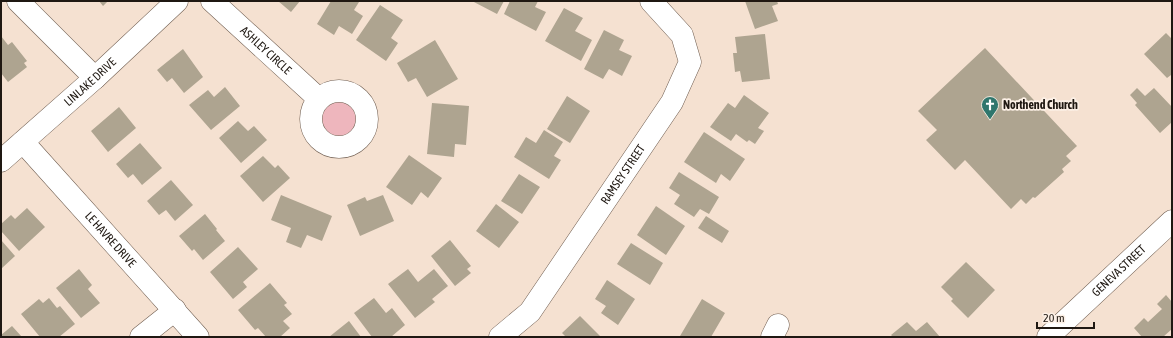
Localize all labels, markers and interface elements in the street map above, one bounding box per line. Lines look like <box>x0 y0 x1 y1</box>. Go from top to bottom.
street label: ASHLEY CIRCLE <box>237 23 294 77</box>
street label: LINLAKE DRIVE <box>61 55 119 109</box>
church icon: Northend Church <box>980 95 1000 120</box>
place label: Northend Church <box>1003 98 1078 112</box>
street label: RAMSEY STREET <box>598 141 648 207</box>
street label: LE HAVRE DRIVE <box>82 209 139 270</box>
street label: GENEVA STREET <box>1089 242 1149 299</box>
scale bar <box>1037 304 1094 330</box>
text: 20 m <box>1043 311 1065 325</box>

